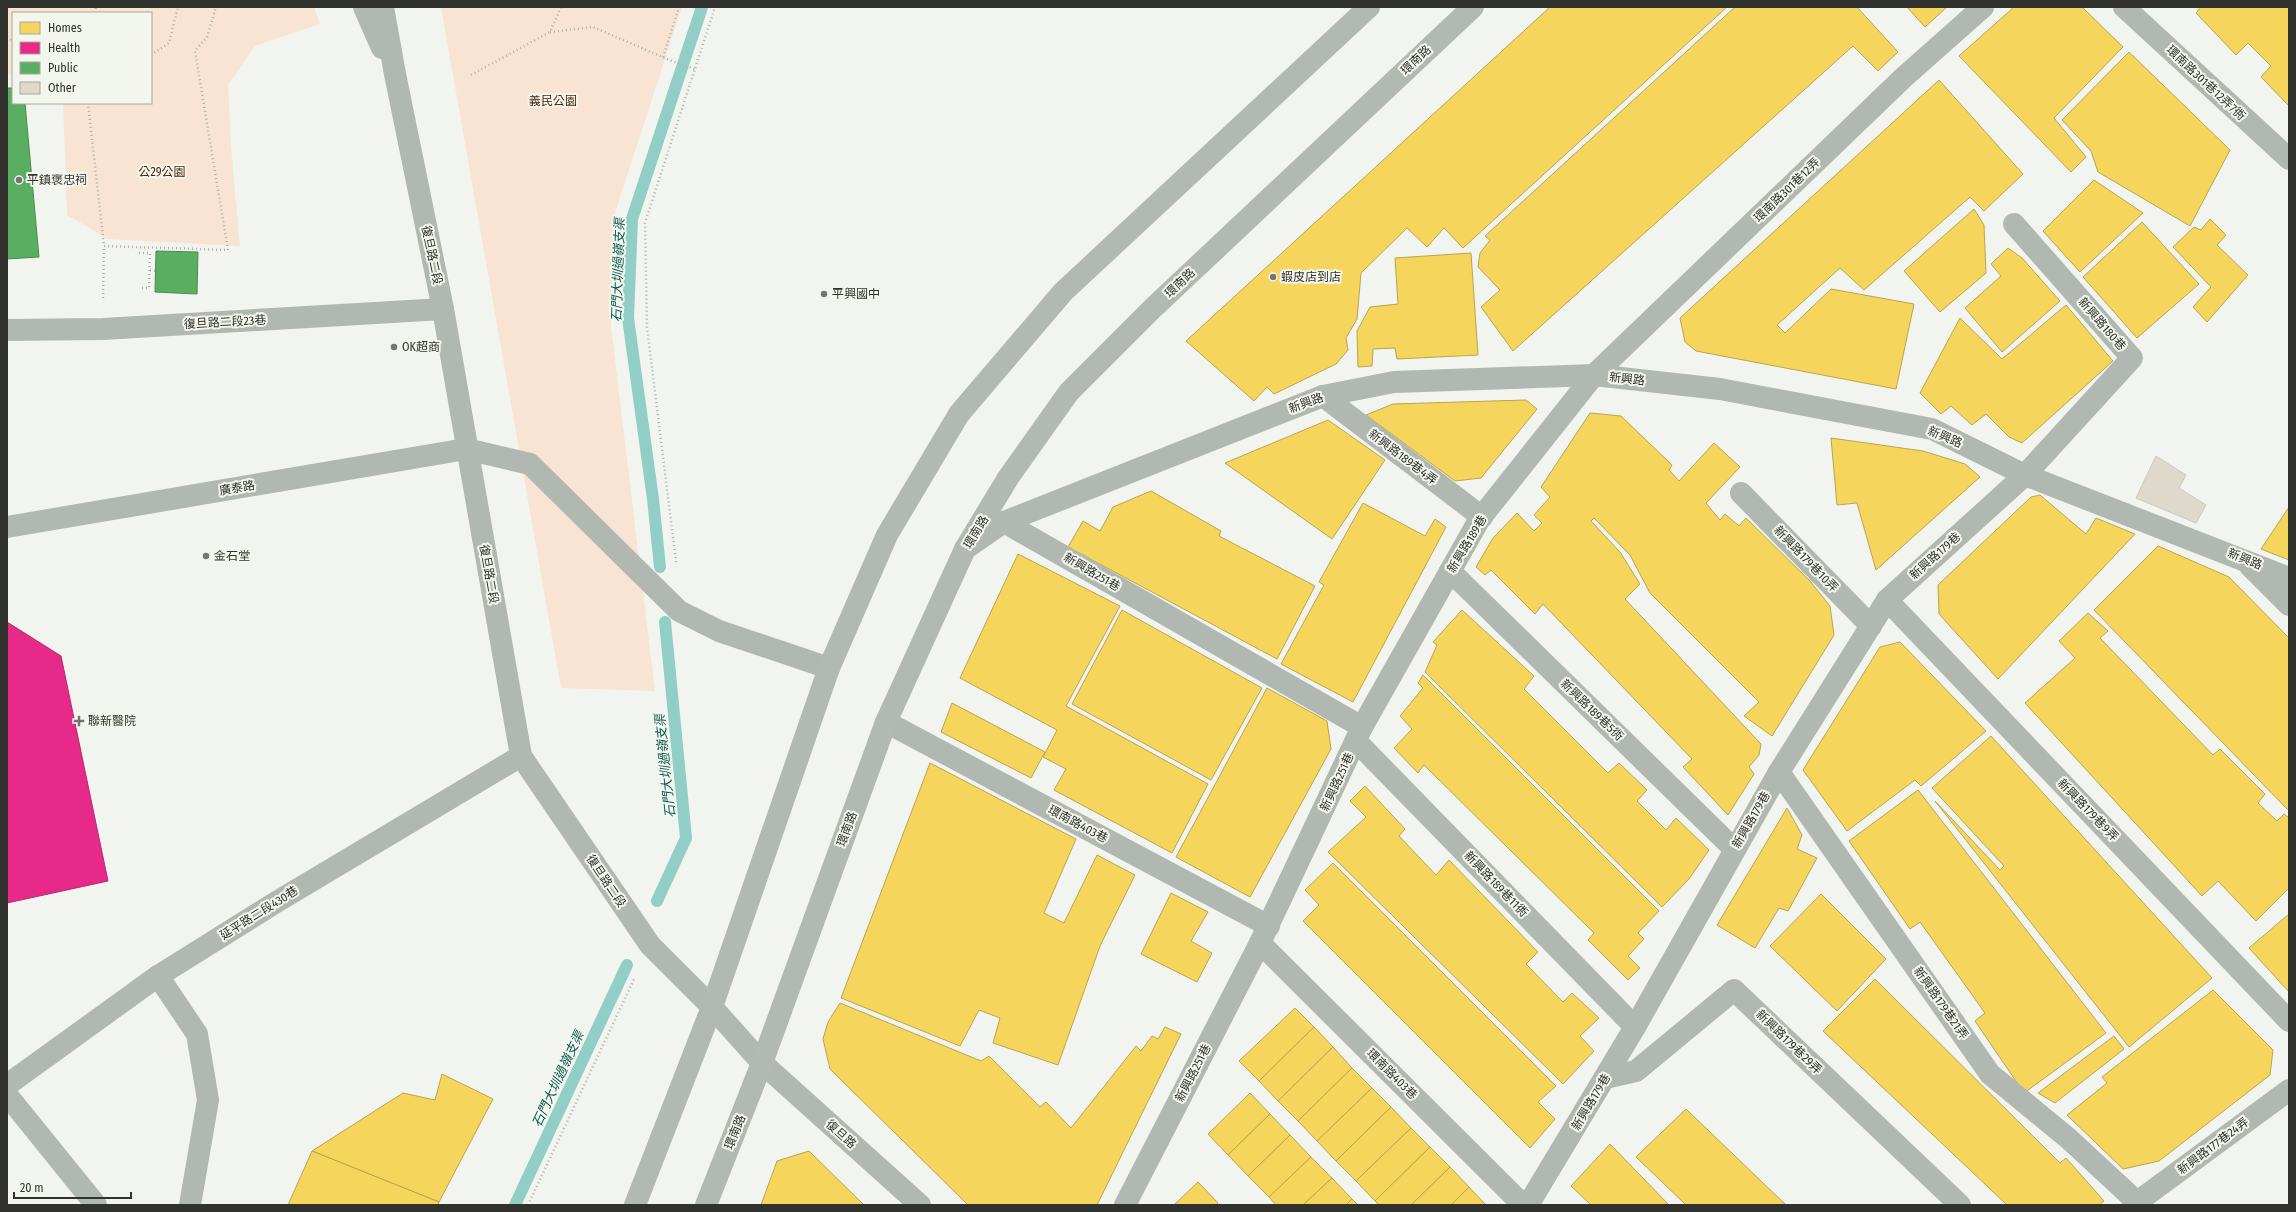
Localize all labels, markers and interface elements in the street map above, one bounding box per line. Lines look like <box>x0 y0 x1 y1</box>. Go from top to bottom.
legend <box>12 12 152 104</box>
text: Homes <box>48 21 82 35</box>
text: Health <box>48 41 80 55</box>
street label: 環南路 <box>1398 43 1434 77</box>
street label: 環南路301巷12弄7衖 <box>2164 43 2248 123</box>
text: Public <box>48 61 78 75</box>
text: Other <box>48 81 77 95</box>
park label: 義民公園 <box>529 94 577 108</box>
street label: 環南路301巷12弄 <box>1751 155 1823 225</box>
park label: 公29公園 <box>138 165 186 179</box>
place label: 平鎮褒忠祠 <box>27 173 87 187</box>
marker: 平鎮褒忠祠 <box>14 175 24 185</box>
water label: 石門大圳過嶺支渠 <box>609 216 627 322</box>
street label: 復旦路二段 <box>419 224 445 286</box>
street label: 環南路 <box>1162 266 1198 300</box>
place label: 蝦皮店到店 <box>1281 270 1341 284</box>
marker: 蝦皮店到店 <box>1268 272 1278 282</box>
place label: 平興國中 <box>832 287 880 301</box>
marker: 平興國中 <box>819 289 829 299</box>
street label: 新興路180巷 <box>2075 295 2129 353</box>
street label: 復旦路二段23巷 <box>183 313 267 331</box>
place label: OK超商 <box>402 340 440 354</box>
marker: OK超商 <box>389 342 399 352</box>
street label: 新興路 <box>1608 370 1646 388</box>
street label: 新興路 <box>1287 390 1325 416</box>
street label: 新興路 <box>1926 424 1964 450</box>
street label: 新興路189巷4弄 <box>1366 427 1440 487</box>
street label: 廣泰路 <box>218 478 256 498</box>
street label: 環南路 <box>961 513 991 551</box>
street label: 新興路189巷 <box>1444 513 1490 575</box>
street label: 新興路179巷10弄 <box>1771 523 1841 595</box>
street label: 新興路179巷 <box>1907 530 1963 582</box>
street label: 復旦路二段 <box>477 543 501 605</box>
street label: 新興路 <box>2226 546 2264 572</box>
place label: 金石堂 <box>214 549 250 563</box>
street label: 新興路251巷 <box>1061 550 1123 594</box>
marker: 金石堂 <box>201 551 211 561</box>
street label: 新興路189巷5衖 <box>1558 677 1626 743</box>
water label: 石門大圳過嶺支渠 <box>652 712 678 819</box>
place label: 聯新醫院 <box>88 714 136 728</box>
marker: 聯新醫院 <box>73 715 85 727</box>
street label: 新興路251巷 <box>1317 751 1357 813</box>
street label: 新興路179巷9弄 <box>2055 776 2121 844</box>
street label: 新興路179巷 <box>1729 789 1773 851</box>
street label: 環南路403巷 <box>1046 802 1110 846</box>
street label: 環南路 <box>834 810 860 848</box>
street label: 新興路189巷11衖 <box>1461 848 1531 920</box>
street label: 復旦路二段 <box>583 852 629 910</box>
street label: 延平路二段430巷 <box>217 883 301 943</box>
street label: 新興路179巷21弄 <box>1911 964 1971 1042</box>
street label: 新興路179巷29弄 <box>1753 1007 1825 1077</box>
water label: 石門大圳過嶺支渠 <box>529 1027 588 1129</box>
street label: 新興路251巷 <box>1172 1042 1214 1104</box>
street label: 環南路403巷 <box>1364 1046 1420 1102</box>
street label: 新興路179巷 <box>1569 1071 1613 1133</box>
street label: 環南路 <box>722 1113 748 1151</box>
street label: 新興路177巷24弄 <box>2175 1115 2251 1177</box>
street label: 復旦路 <box>823 1117 859 1151</box>
scale bar <box>14 1174 131 1200</box>
text: 20 m <box>20 1181 44 1195</box>

